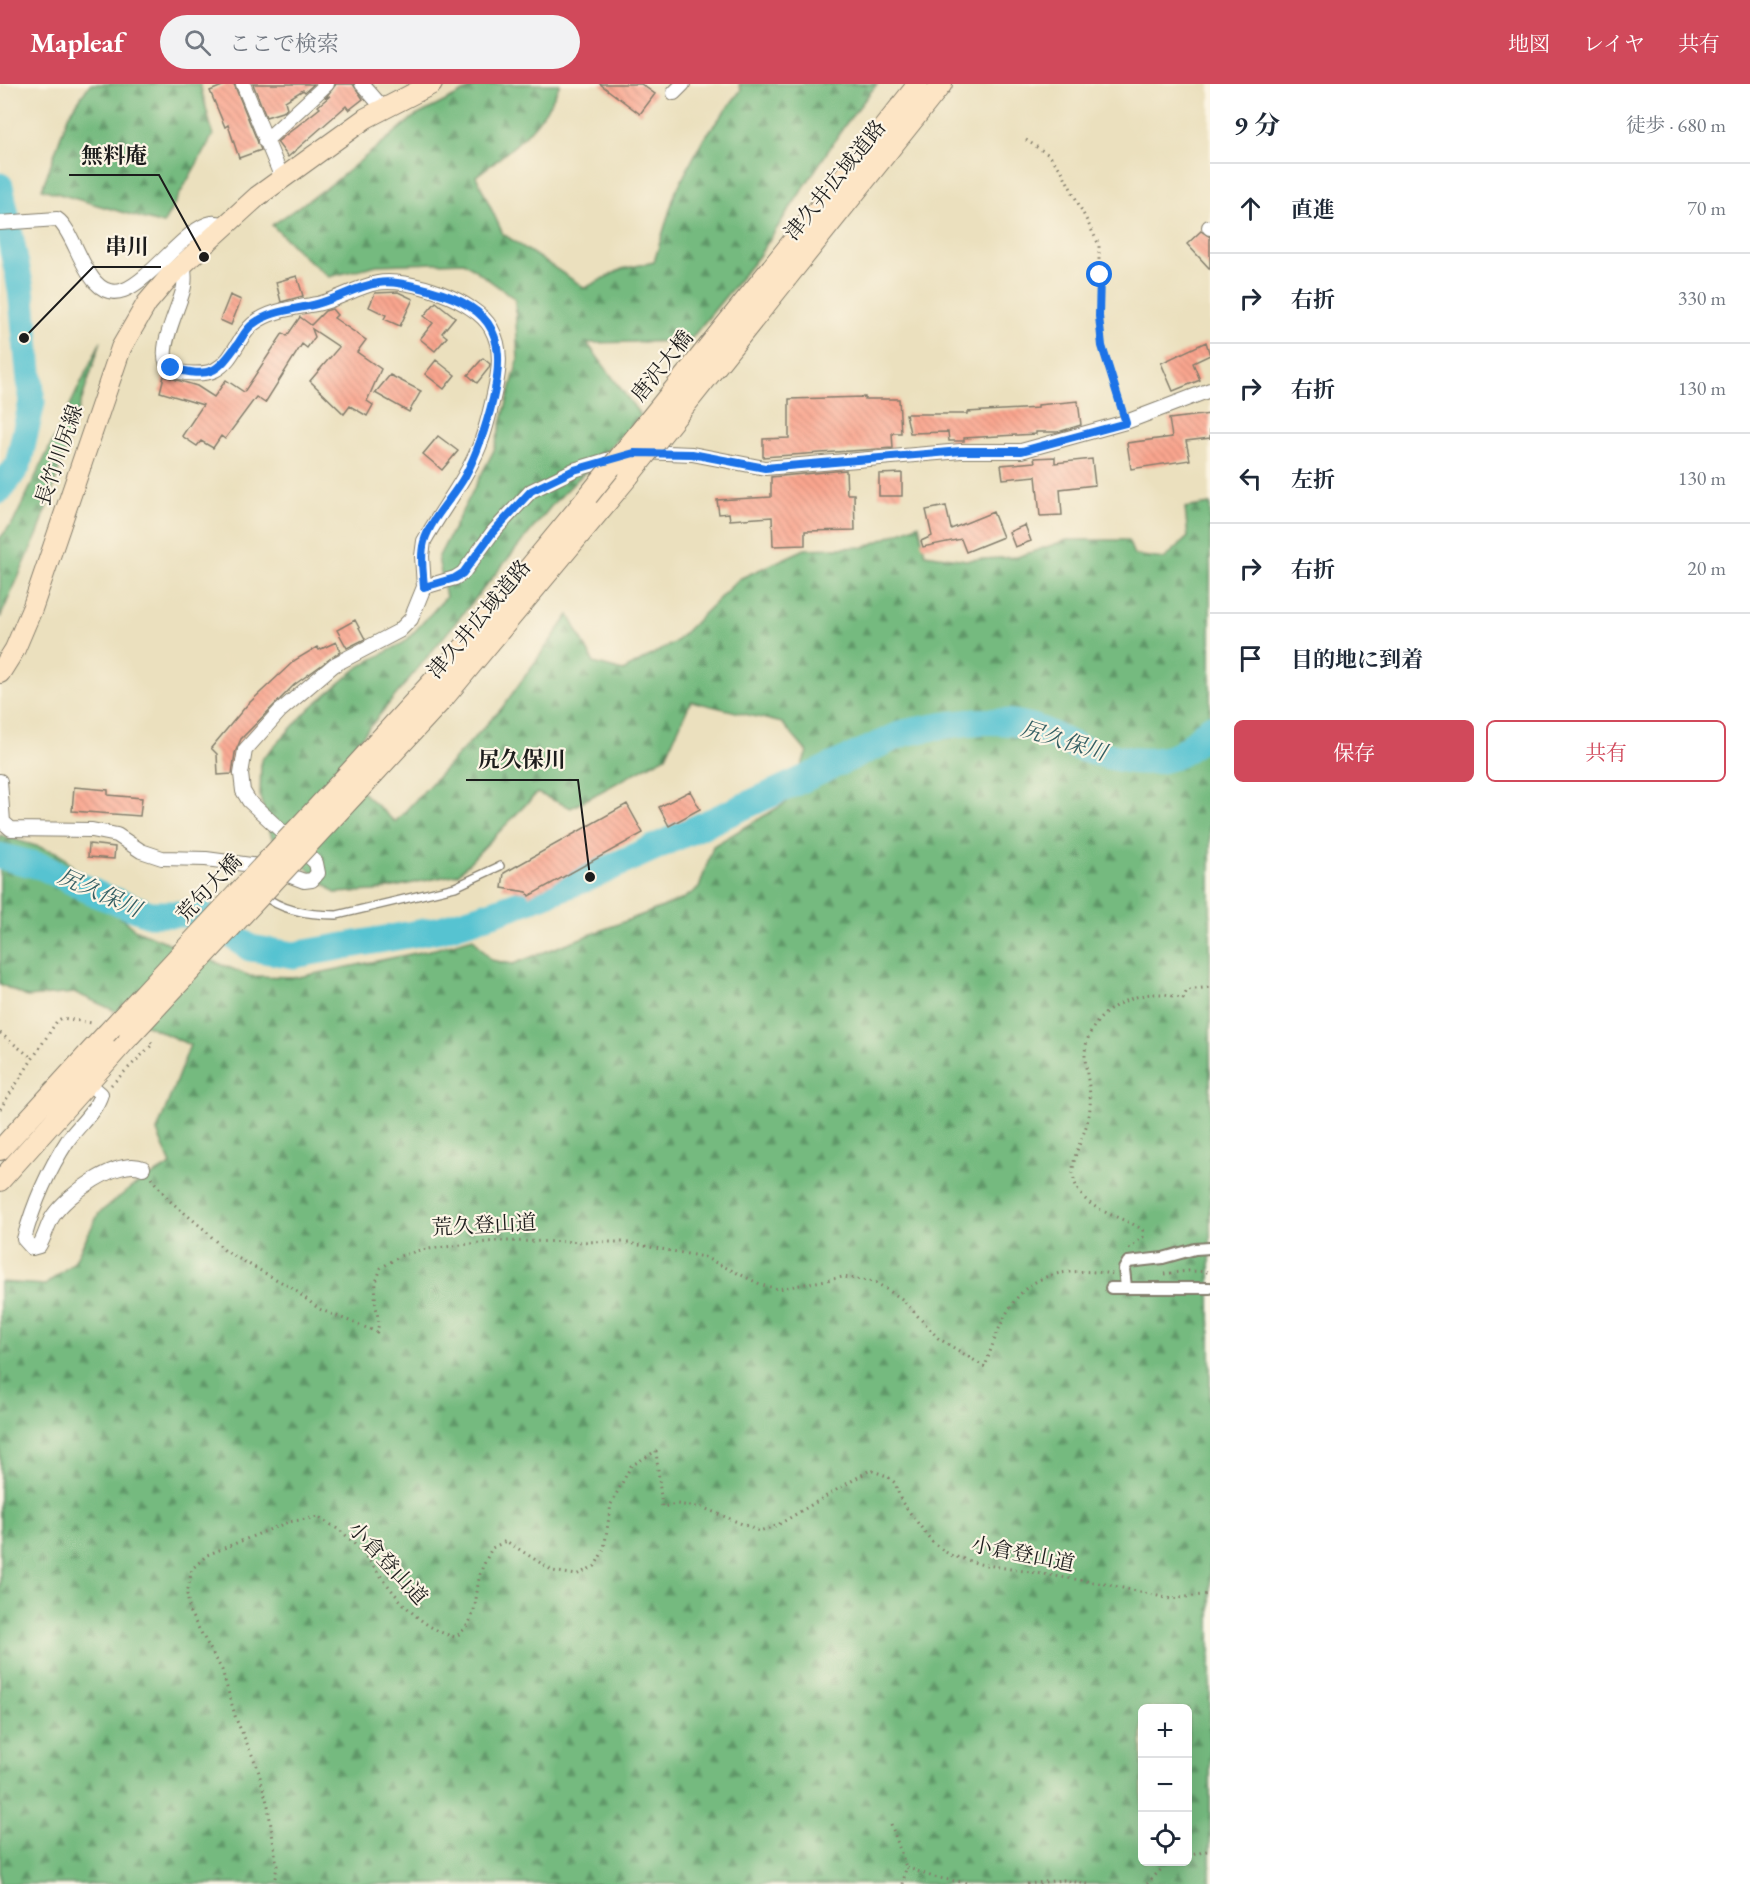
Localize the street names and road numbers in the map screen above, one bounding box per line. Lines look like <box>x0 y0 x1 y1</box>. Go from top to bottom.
street label: 津久井広域道路 <box>778 114 891 245</box>
street label: 唐沢大橋 <box>625 325 699 407</box>
street label: 長竹川尻線 <box>29 401 88 509</box>
street label: 津久井広域道路 <box>421 554 536 684</box>
street label: 荒句大橋 <box>170 848 247 928</box>
street label: 荒久登山道 <box>431 1208 537 1241</box>
street label: 小倉登山道 <box>343 1515 434 1610</box>
street label: 小倉登山道 <box>969 1530 1077 1577</box>

